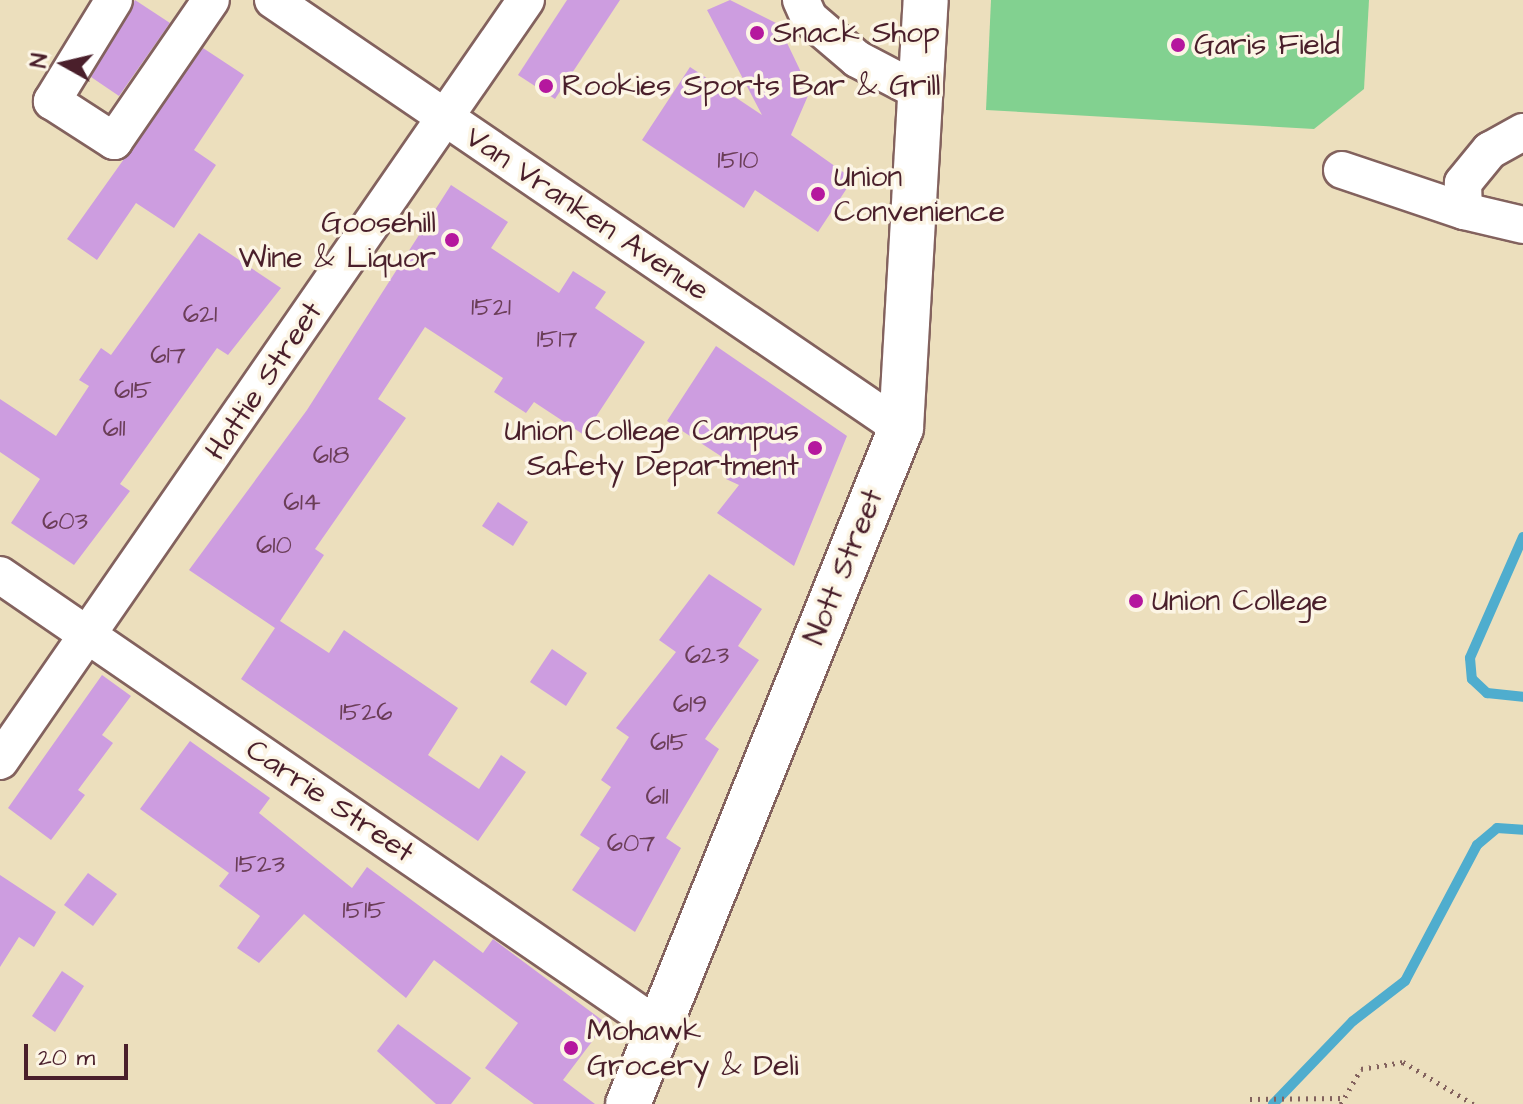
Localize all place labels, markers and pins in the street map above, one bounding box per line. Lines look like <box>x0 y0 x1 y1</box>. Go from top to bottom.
place label: Snack Shop <box>773 15 940 51</box>
marker: Snack Shop <box>748 24 766 42</box>
place label: Garis Field <box>1194 27 1340 63</box>
marker: Garis Field <box>1169 36 1187 54</box>
place label: Rookies Sports Bar & Grill <box>562 68 941 104</box>
marker: Rookies Sports Bar & Grill <box>537 77 555 95</box>
place label: Union Convenience <box>834 159 1005 230</box>
marker: Union Convenience <box>809 185 827 203</box>
place label: Goosehill Wine & Liquor <box>239 205 436 276</box>
marker: Goosehill Wine & Liquor <box>443 231 461 249</box>
place label: Union College Campus Safety Department <box>504 413 799 484</box>
marker: Union College Campus Safety Department <box>806 439 824 457</box>
place label: Union College <box>1152 583 1328 619</box>
marker: Union College <box>1127 592 1145 610</box>
place label: Mohawk Grocery & Deli <box>587 1013 798 1084</box>
marker: Mohawk Grocery & Deli <box>562 1039 580 1057</box>

